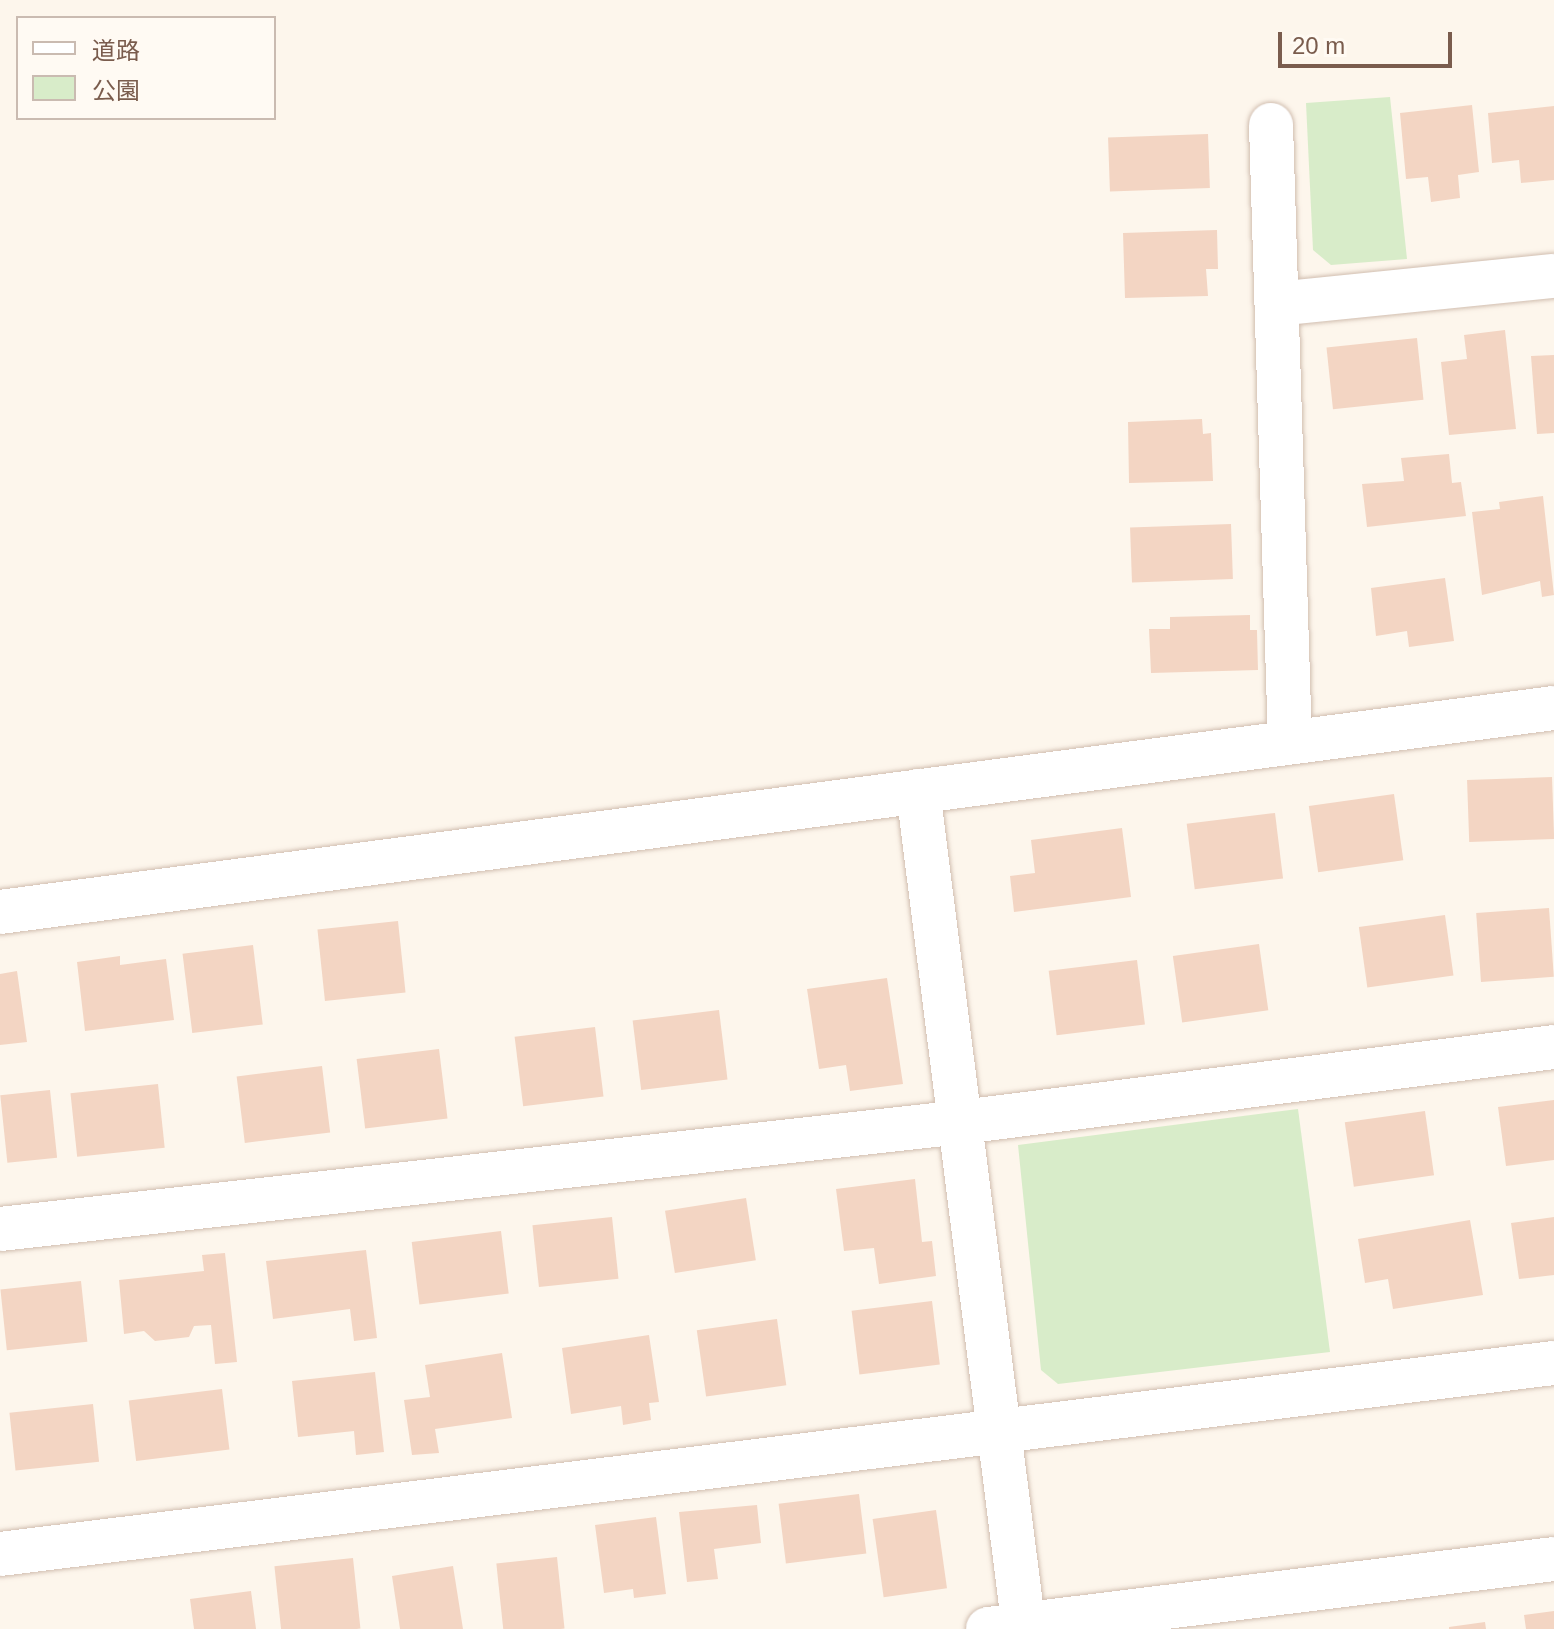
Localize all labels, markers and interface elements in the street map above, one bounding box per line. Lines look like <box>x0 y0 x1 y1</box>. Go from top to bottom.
legend <box>16 16 276 120</box>
scale bar <box>1282 16 1456 66</box>
text: 20 m <box>1292 32 1345 59</box>
text: 道路 <box>92 37 140 64</box>
text: 公園 <box>92 77 140 104</box>

